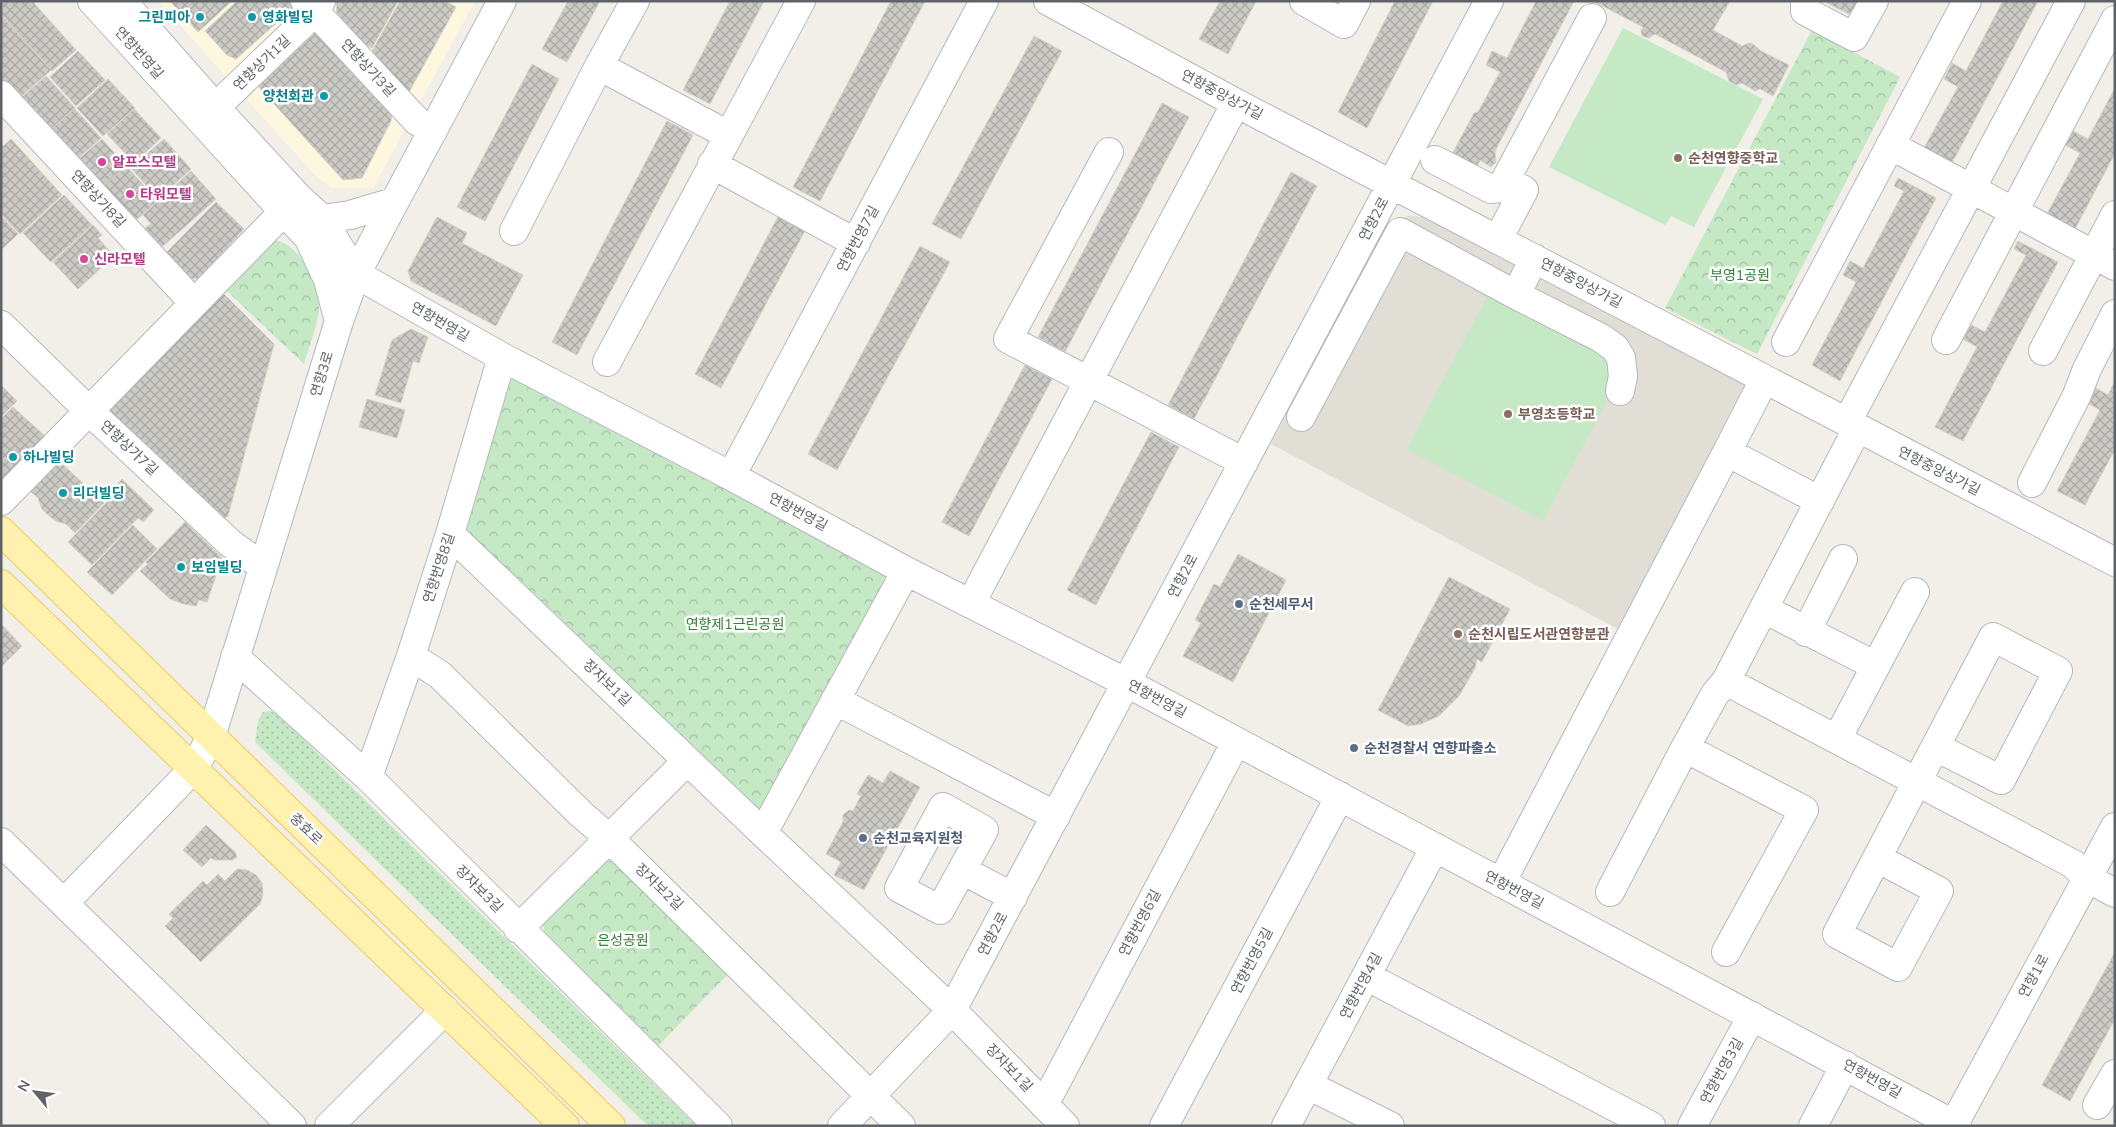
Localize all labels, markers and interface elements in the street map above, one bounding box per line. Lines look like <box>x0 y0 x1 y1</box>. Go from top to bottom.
place label: 그린피아 <box>138 8 190 27</box>
place label: 영화빌딩 <box>262 8 314 27</box>
marker: 그린피아 <box>194 11 206 23</box>
marker: 영화빌딩 <box>246 11 258 23</box>
street label: 연향번영길 <box>110 23 168 83</box>
street label: 연향상가1길 <box>229 31 295 95</box>
street label: 연향상가3길 <box>336 35 400 101</box>
street label: 연향중앙상가길 <box>1178 65 1266 125</box>
place label: 양천회관 <box>262 87 314 106</box>
marker: 양천회관 <box>318 90 330 102</box>
place label: 순천연향중학교 <box>1688 149 1778 168</box>
marker: 순천연향중학교 <box>1672 152 1684 164</box>
place label: 알프스모텔 <box>112 153 177 172</box>
marker: 알프스모텔 <box>96 156 108 168</box>
street label: 연향상가8길 <box>66 166 130 232</box>
place label: 타워모텔 <box>140 185 192 204</box>
marker: 타워모텔 <box>124 188 136 200</box>
street label: 연향2로 <box>1355 194 1393 244</box>
street label: 연향번영7길 <box>833 202 883 276</box>
place label: 신라모텔 <box>94 250 146 269</box>
marker: 신라모텔 <box>78 253 90 265</box>
street label: 연향중앙상가길 <box>1537 253 1625 313</box>
park label: 부영1공원 <box>1710 266 1770 285</box>
street label: 연향번영길 <box>407 298 473 346</box>
street label: 연향3로 <box>306 349 338 399</box>
place label: 부영초등학교 <box>1518 405 1595 424</box>
marker: 부영초등학교 <box>1502 408 1514 420</box>
street label: 연향상가7길 <box>96 416 162 480</box>
street label: 연향중앙상가길 <box>1895 442 1983 500</box>
place label: 하나빌딩 <box>23 448 75 467</box>
marker: 하나빌딩 <box>7 451 19 463</box>
place label: 리더빌딩 <box>73 484 125 503</box>
marker: 리더빌딩 <box>57 487 69 499</box>
street label: 연향번영길 <box>765 488 831 536</box>
street label: 연향번영8길 <box>419 530 459 606</box>
street label: 연향2로 <box>1164 551 1202 601</box>
place label: 보임빌딩 <box>191 558 243 577</box>
marker: 보임빌딩 <box>175 561 187 573</box>
place label: 순천세무서 <box>1249 595 1313 614</box>
marker: 순천세무서 <box>1233 598 1245 610</box>
park label: 연향제1근린공원 <box>686 615 784 634</box>
place label: 순천시립도서관연향분관 <box>1468 625 1610 644</box>
marker: 순천시립도서관연향분관 <box>1452 628 1464 640</box>
street label: 장자보1길 <box>579 655 635 711</box>
street label: 연향번영길 <box>1124 675 1190 723</box>
place label: 순천경찰서 연향파출소 <box>1364 739 1497 758</box>
marker: 순천경찰서 연향파출소 <box>1348 742 1360 754</box>
street label: 충효로 <box>286 809 327 849</box>
place label: 순천교육지원청 <box>873 829 963 848</box>
marker: 순천교육지원청 <box>857 832 869 844</box>
street label: 장자보2길 <box>631 859 687 915</box>
street label: 장자보3길 <box>451 861 507 917</box>
street label: 연향번영길 <box>1481 866 1547 914</box>
street label: 연향번영6길 <box>1115 886 1165 960</box>
street label: 연향2로 <box>974 909 1012 959</box>
street label: 연향번영5길 <box>1227 924 1277 998</box>
park label: 은성공원 <box>597 931 649 950</box>
street label: 연향번영4길 <box>1336 949 1386 1023</box>
street label: 연향1로 <box>2014 951 2054 1001</box>
street label: 연향번영3길 <box>1696 1035 1748 1107</box>
street label: 장자보1길 <box>981 1040 1037 1096</box>
street label: 연향번영길 <box>1839 1055 1905 1103</box>
north arrow <box>10 1067 60 1117</box>
text: N <box>13 1077 35 1095</box>

